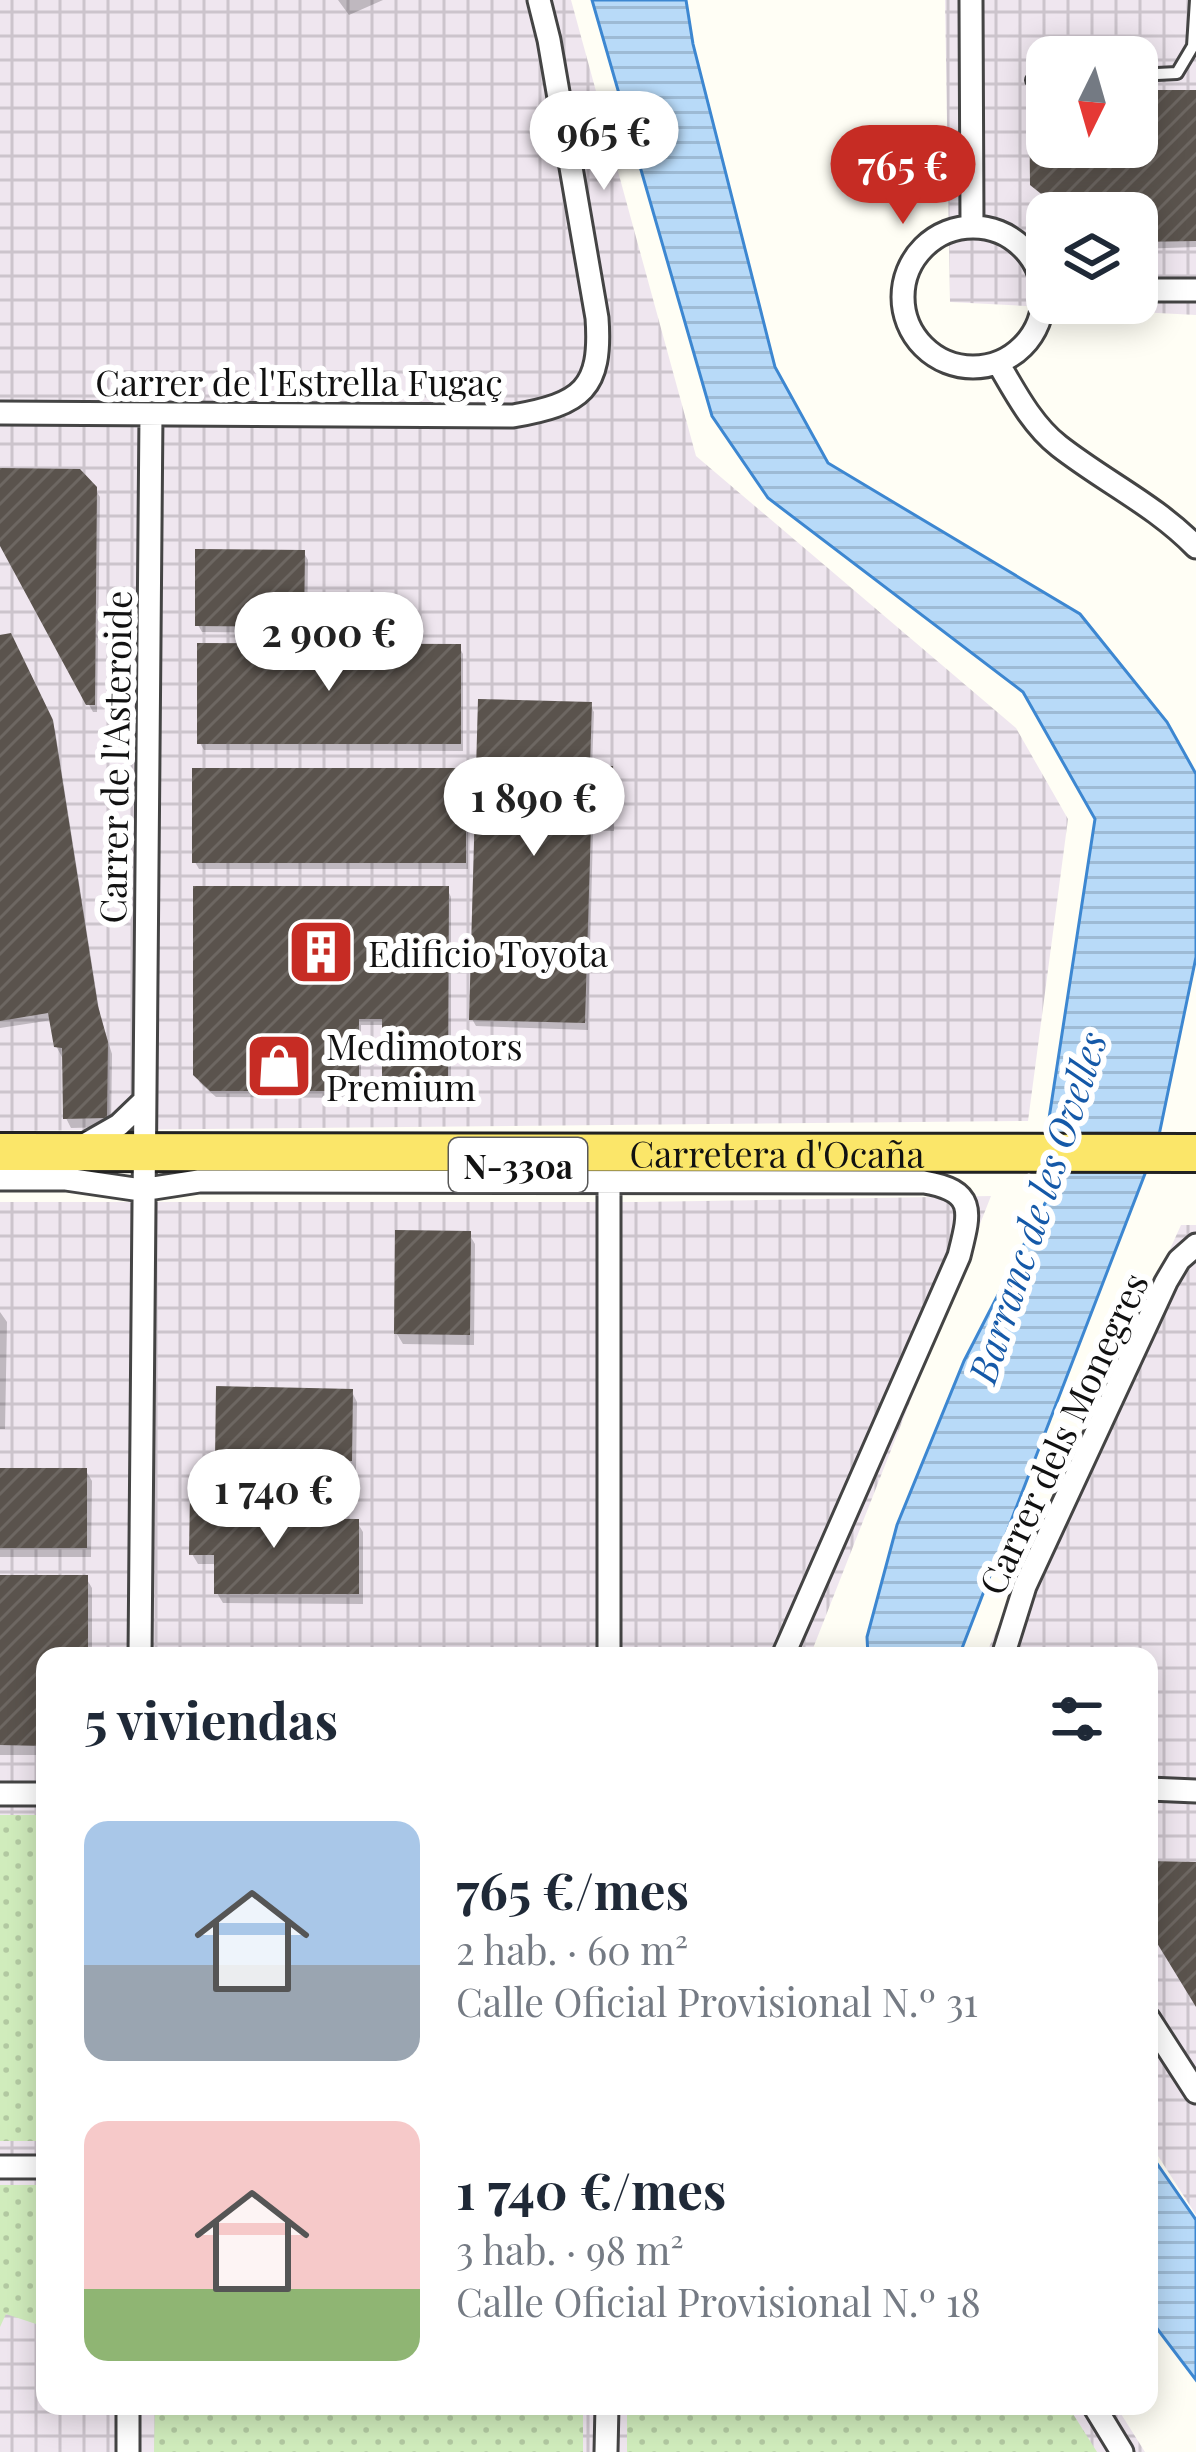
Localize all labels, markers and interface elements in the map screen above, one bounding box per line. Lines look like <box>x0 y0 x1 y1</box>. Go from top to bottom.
north arrow <box>1026 36 1158 168</box>
map controls <box>1026 36 1158 324</box>
pin: 965 € <box>520 91 688 193</box>
text: 965 € <box>557 104 651 156</box>
pin: 765 € <box>819 125 987 227</box>
text: 765 € <box>858 138 948 190</box>
button: layers <box>1026 192 1158 324</box>
street label: Carrer de l'Estrella Fugaç <box>95 357 503 405</box>
street label: Carrer de l'Asteroide <box>87 590 141 924</box>
pin: 2 900 € <box>218 592 440 694</box>
text: 2 900 € <box>262 605 396 657</box>
pin: 1 890 € <box>423 757 645 859</box>
text: 1 890 € <box>471 770 597 822</box>
building icon: Edificio Toyota <box>286 917 356 987</box>
place label: Edificio Toyota <box>368 928 608 976</box>
place label: Medimotors Premium <box>326 1021 523 1110</box>
water label: Barranc de les Ovelles <box>954 1025 1117 1391</box>
shop icon: Medimotors Premium <box>244 1031 314 1101</box>
street label: Carretera d'Ocaña <box>629 1129 925 1177</box>
road number: N-330a <box>449 1138 587 1192</box>
street label: Carrer dels Monegres <box>966 1264 1158 1602</box>
pin: 1 740 € <box>163 1449 385 1551</box>
text: 1 740 € <box>214 1462 334 1514</box>
text: 5 viviendas <box>84 1685 338 1753</box>
icon: filters <box>1044 1686 1110 1752</box>
text: 765 €/mes <box>456 1855 689 1923</box>
icon: home <box>180 1869 324 2013</box>
text: 2 hab. · 60 m² <box>456 1923 688 1975</box>
text: Calle Oficial Provisional N.º 31 <box>456 1975 978 2027</box>
text: 1 740 €/mes <box>456 2155 726 2223</box>
icon: home <box>180 2169 324 2313</box>
text: 3 hab. · 98 m² <box>456 2223 684 2275</box>
text: Calle Oficial Provisional N.º 18 <box>456 2275 981 2327</box>

